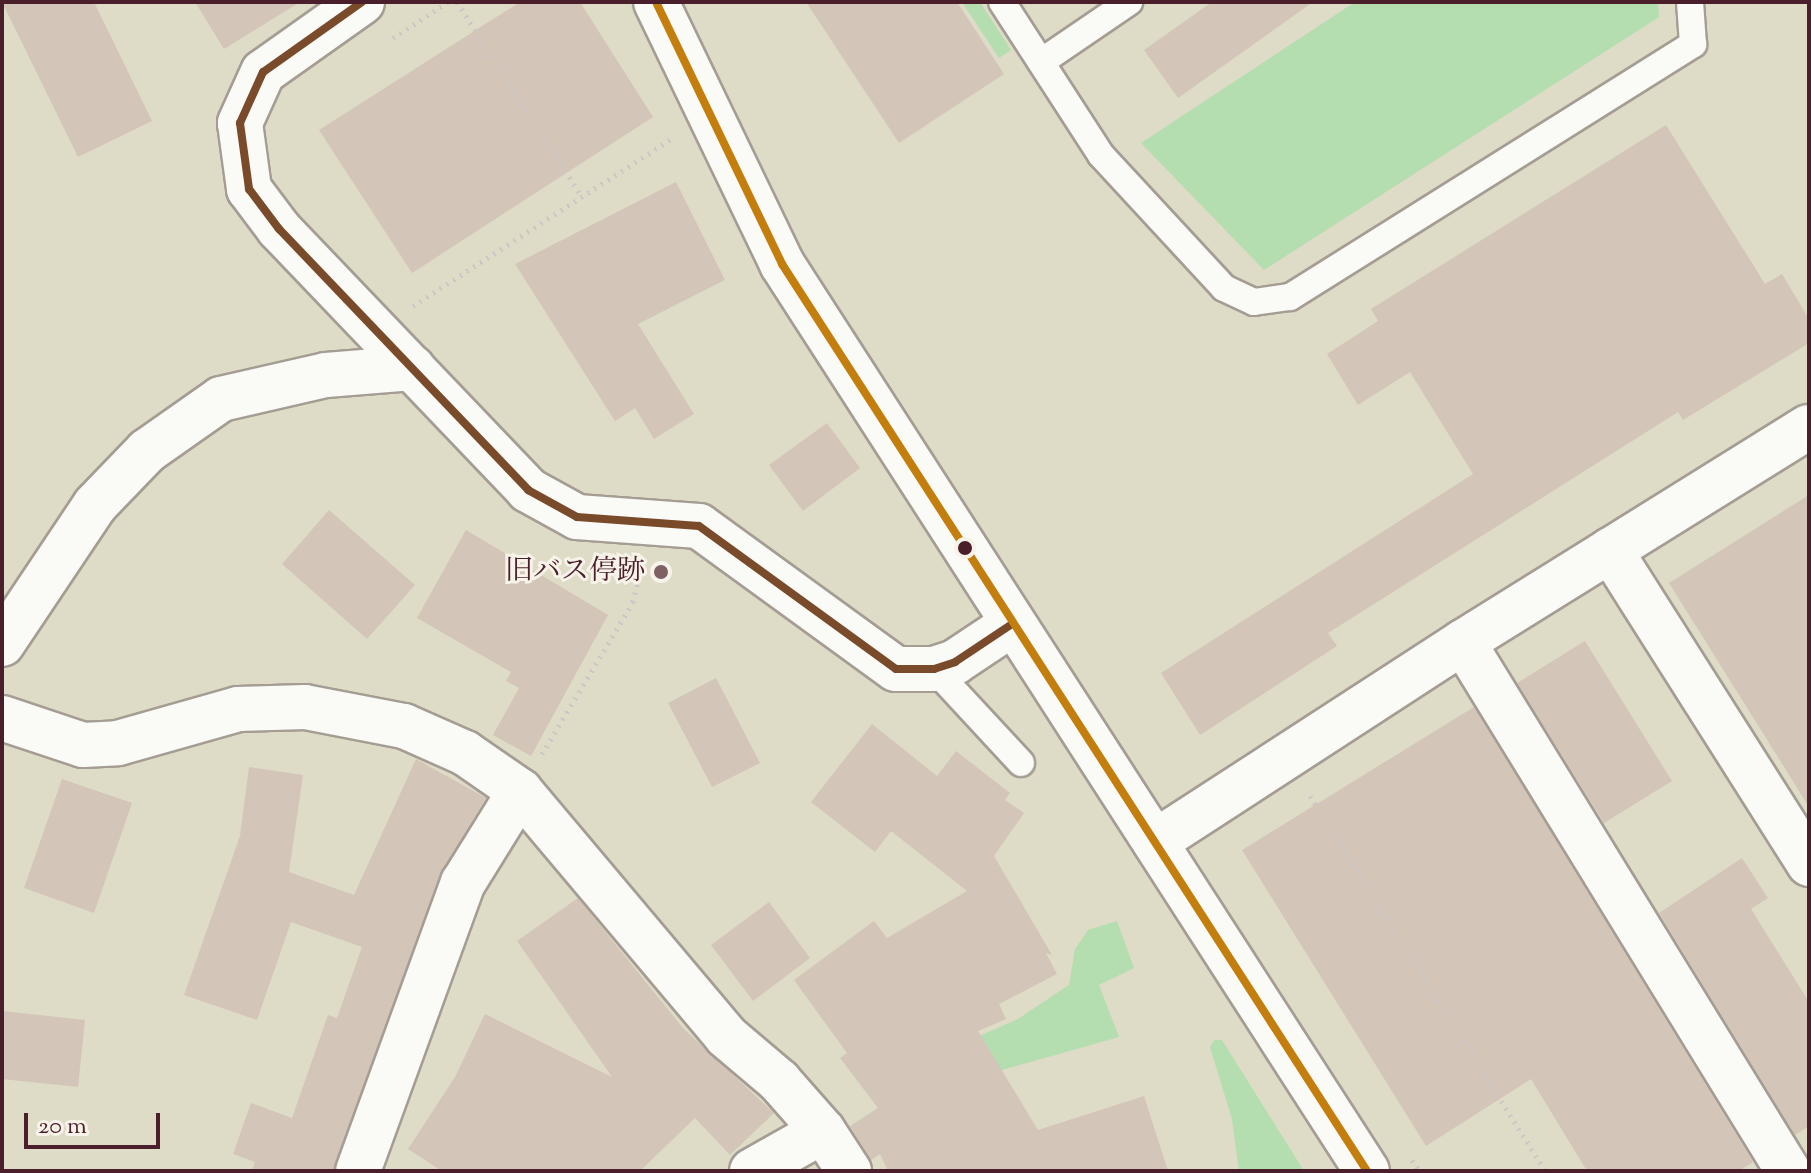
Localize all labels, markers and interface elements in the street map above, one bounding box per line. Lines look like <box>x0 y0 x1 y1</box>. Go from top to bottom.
unlabelled marker <box>957 540 973 556</box>
place label: 旧バス停跡 <box>505 555 645 589</box>
marker: 旧バス停跡 <box>652 563 670 581</box>
scale bar <box>28 1097 164 1147</box>
text: 20 m <box>38 1110 87 1144</box>

